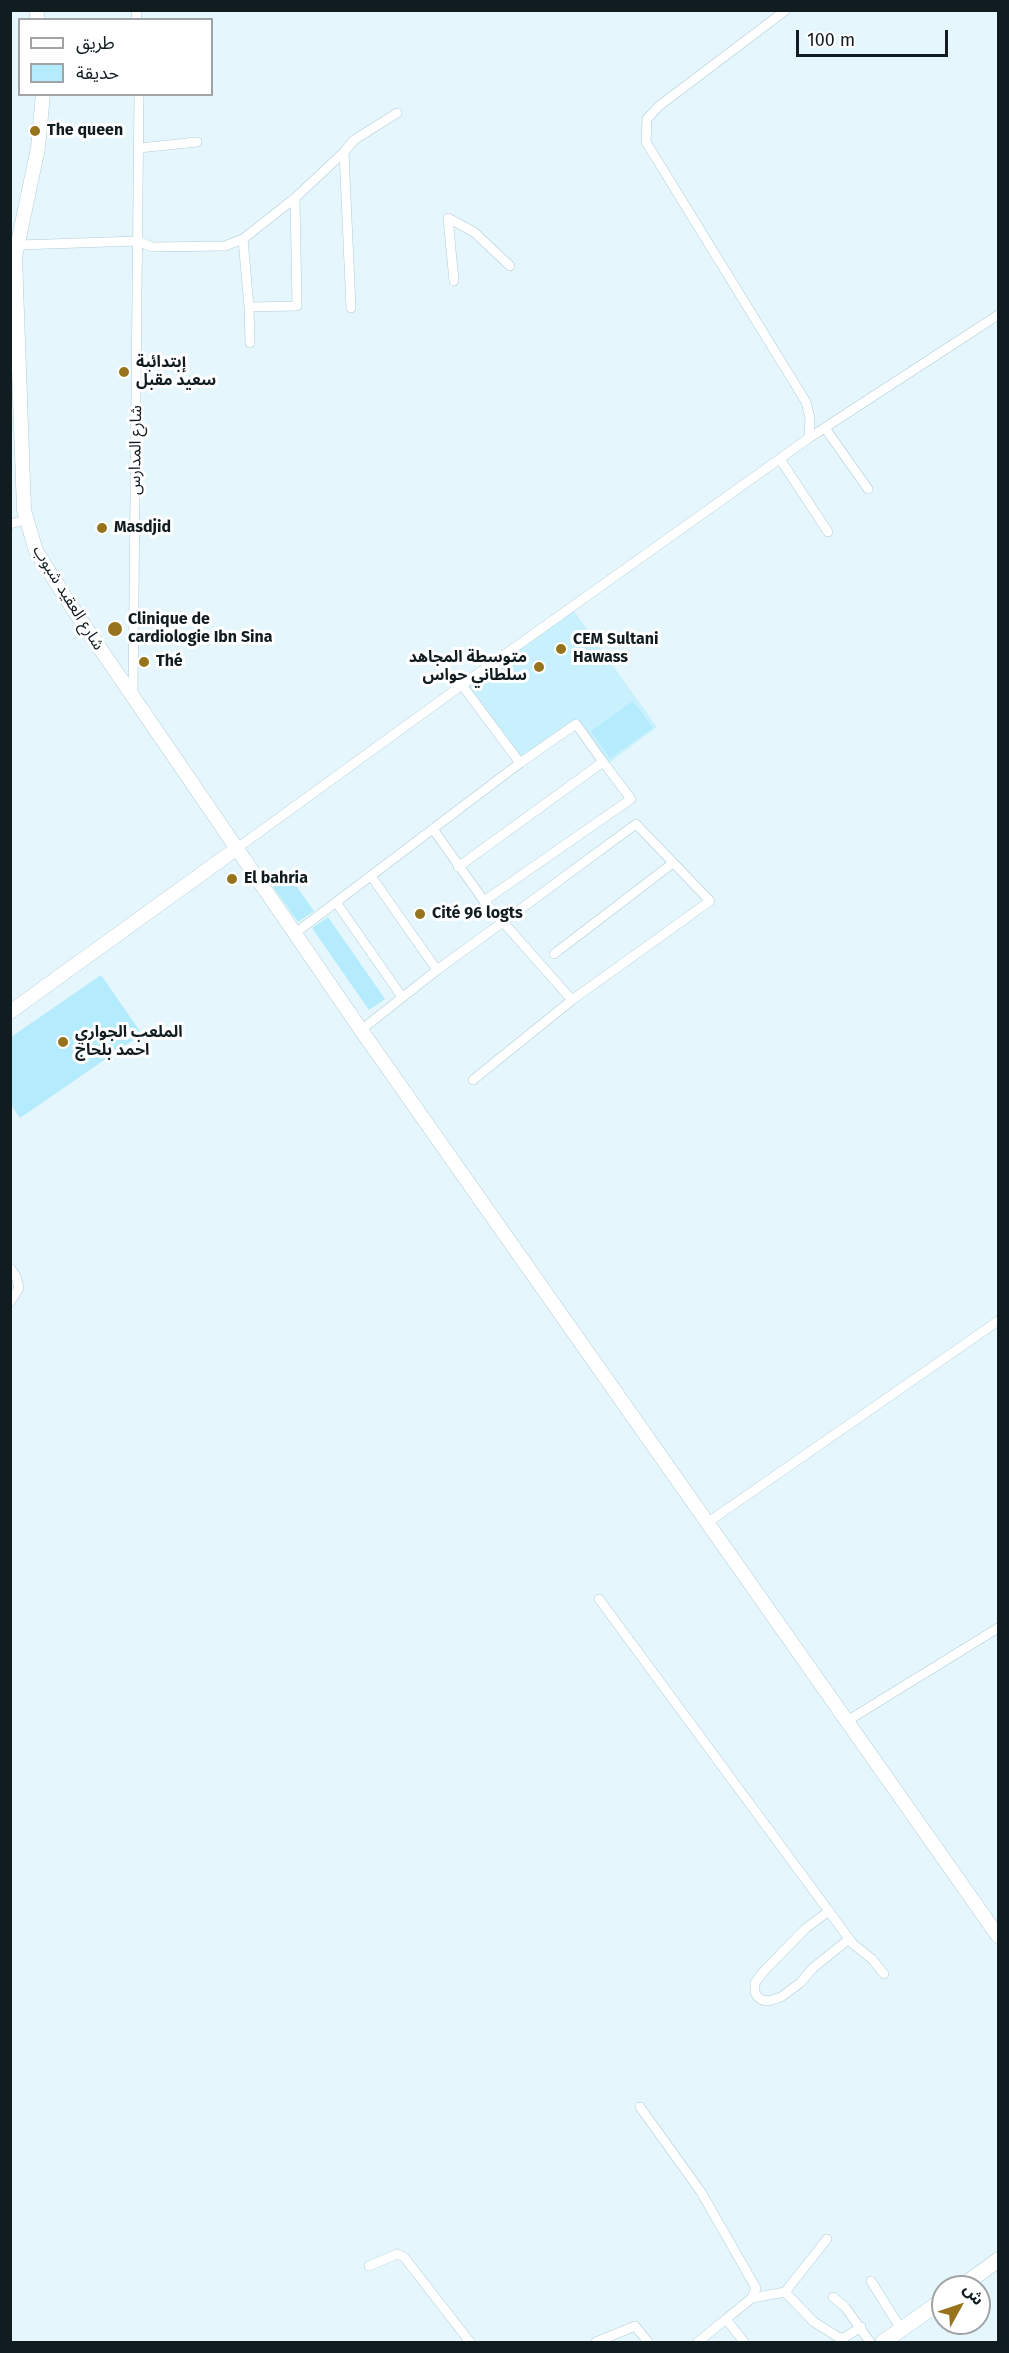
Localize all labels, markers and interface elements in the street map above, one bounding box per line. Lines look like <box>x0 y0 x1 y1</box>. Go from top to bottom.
legend <box>18 18 213 96</box>
scale bar <box>799 18 950 56</box>
text: 100 m <box>807 29 855 51</box>
text: طريق <box>76 32 115 54</box>
text: حديقة <box>76 62 119 84</box>
place label: The queen <box>47 121 123 141</box>
marker: The queen <box>28 124 42 138</box>
place label: إبتدائية سعيد مقبل <box>136 353 216 391</box>
marker: إبتدائية سعيد مقبل <box>117 365 131 379</box>
street label: شارع المدارس <box>126 405 146 495</box>
place label: Masdjid <box>114 518 171 538</box>
marker: Masdjid <box>95 521 109 535</box>
street label: شارع العقيد شبوب <box>28 542 108 654</box>
place label: Clinique de cardiologie Ibn Sina <box>128 610 273 648</box>
marker: Clinique de cardiologie Ibn Sina <box>106 620 124 638</box>
place label: CEM Sultani Hawass <box>573 630 659 668</box>
marker: CEM Sultani Hawass <box>554 642 568 656</box>
place label: متوسطة المجاهد سلطاني حواس <box>409 648 527 686</box>
place label: Thé <box>156 652 183 672</box>
marker: Thé <box>137 655 151 669</box>
marker: متوسطة المجاهد سلطاني حواس <box>532 660 546 674</box>
place label: El bahria <box>244 869 308 889</box>
marker: El bahria <box>225 872 239 886</box>
place label: Cité 96 logts <box>432 904 523 924</box>
marker: Cité 96 logts <box>413 907 427 921</box>
place label: الملعب الجواري احمد بلحاج <box>75 1023 183 1061</box>
marker: الملعب الجواري احمد بلحاج <box>56 1035 70 1049</box>
north arrow <box>931 2275 991 2335</box>
text: ش <box>959 2280 988 2309</box>

